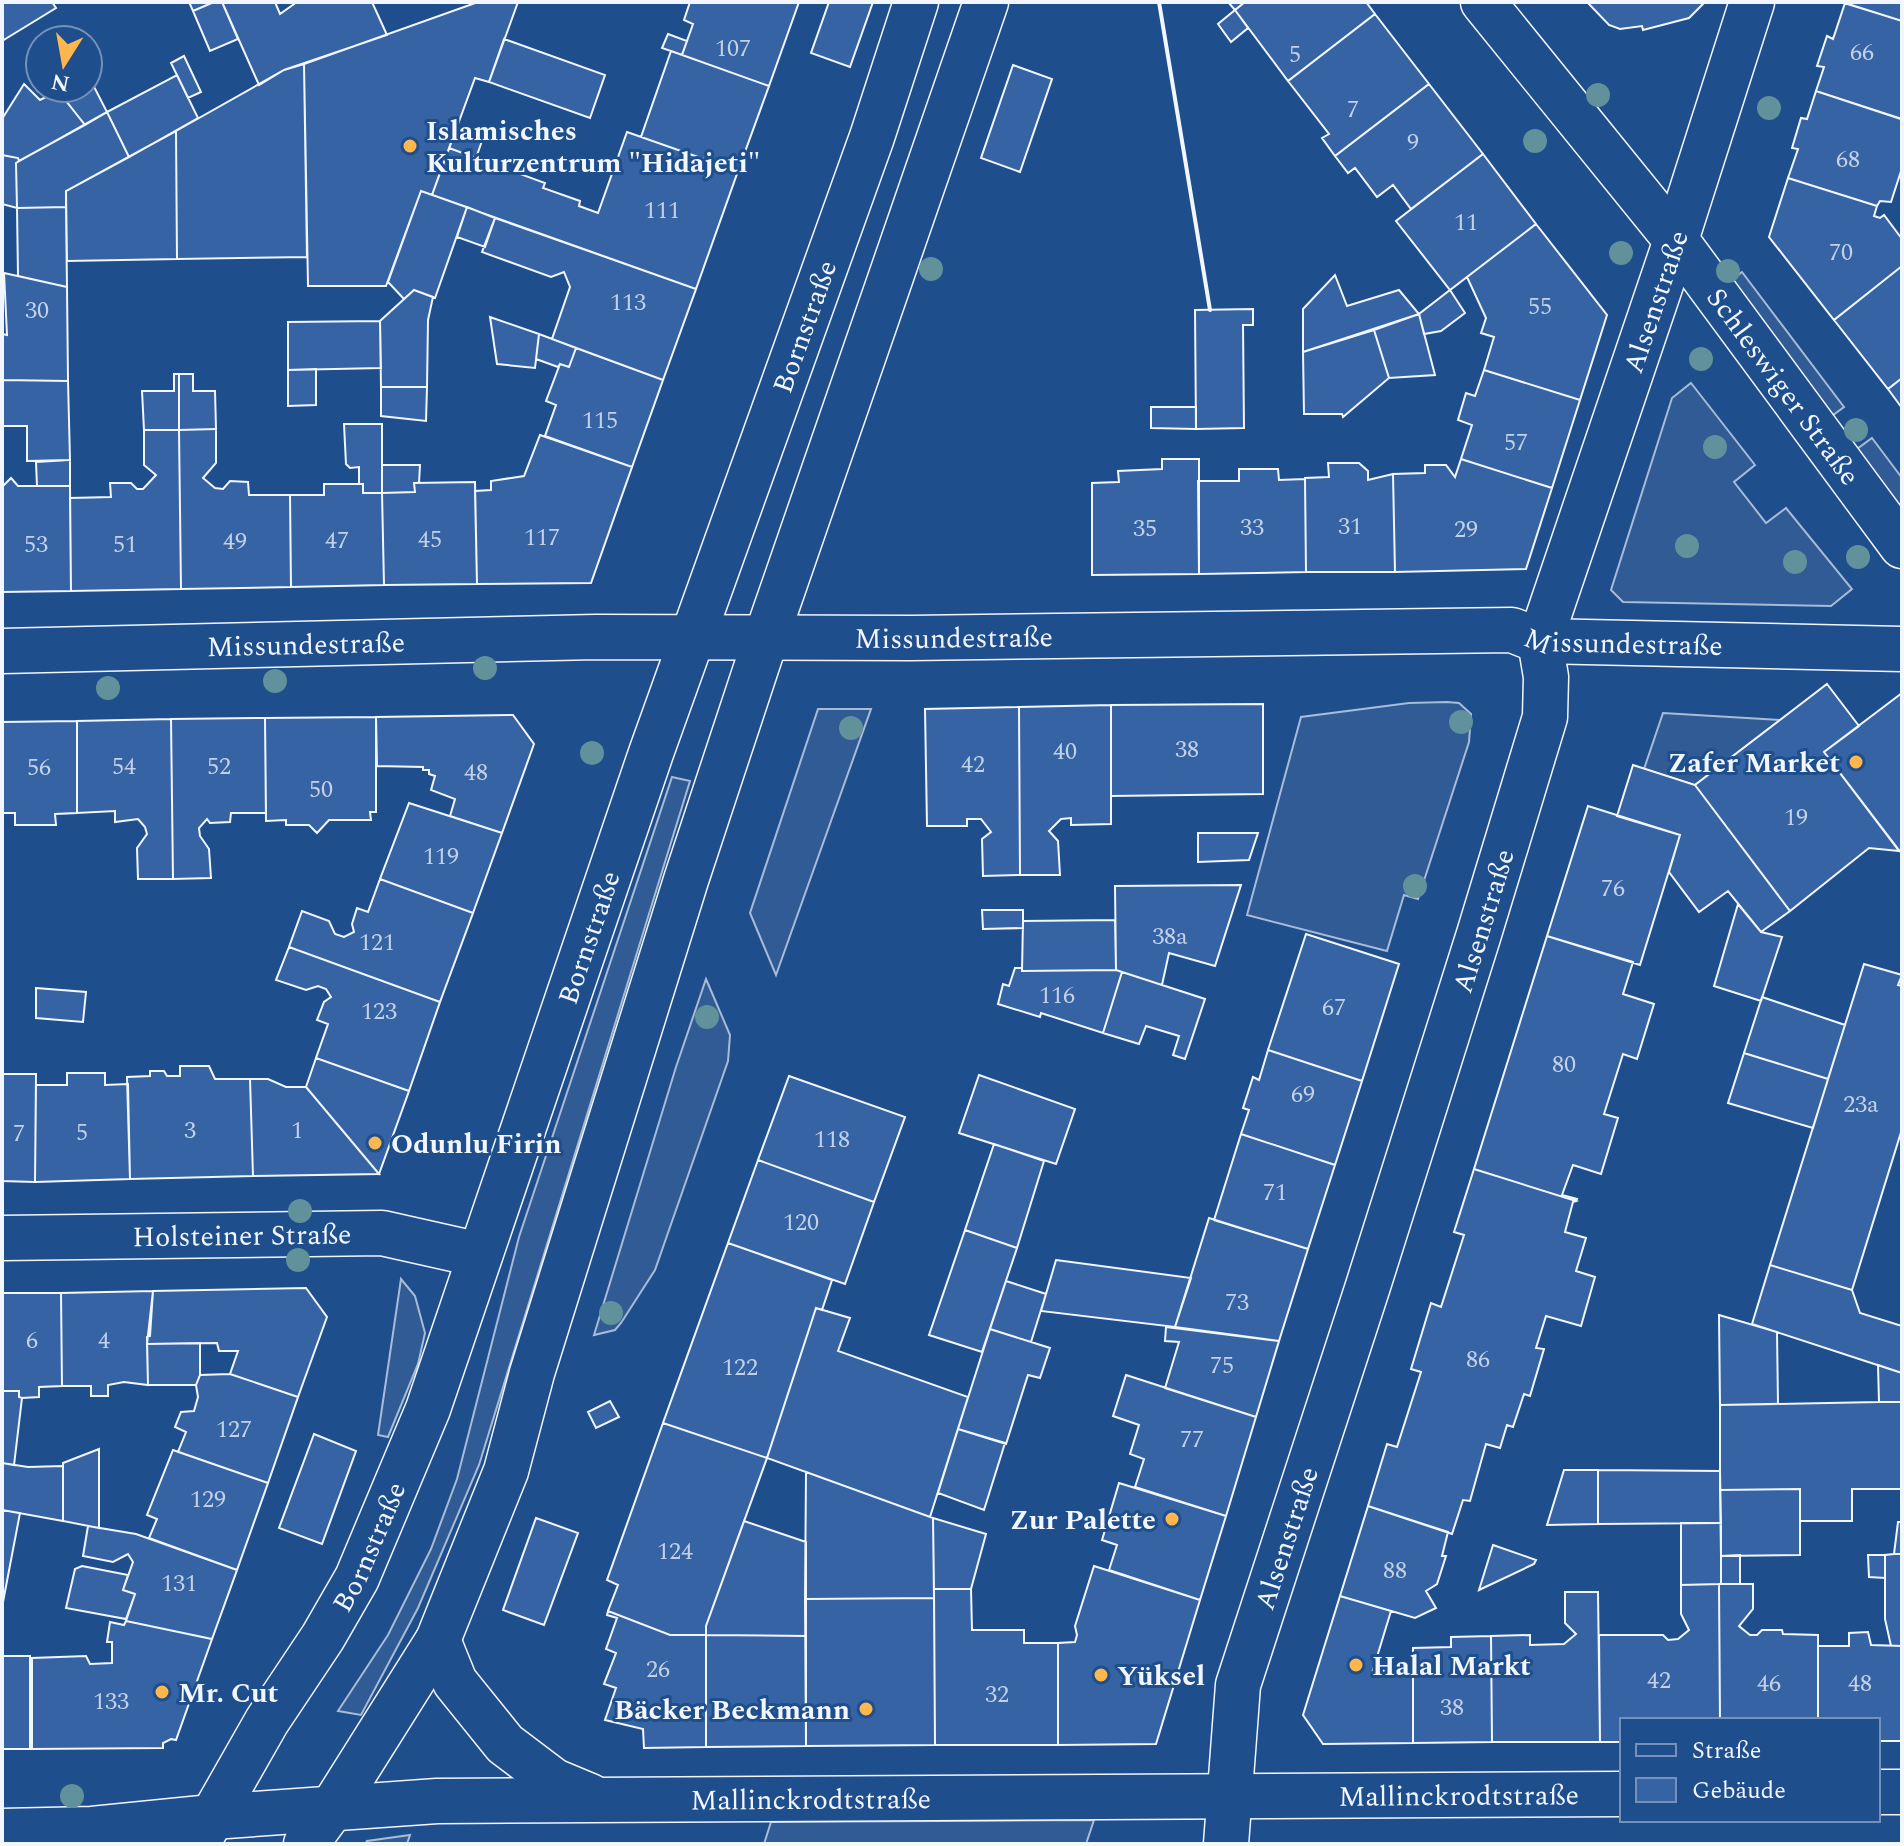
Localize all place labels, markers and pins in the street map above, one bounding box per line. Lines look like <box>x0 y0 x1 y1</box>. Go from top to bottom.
place label: Islamisches Kulturzentrum "Hidajeti" <box>426 110 760 185</box>
marker: Islamisches Kulturzentrum "Hidajeti" <box>401 137 419 155</box>
place label: Zafer Market <box>1668 742 1840 785</box>
marker: Zafer Market <box>1847 753 1865 771</box>
place label: Odunlu Firin <box>391 1123 561 1166</box>
marker: Odunlu Firin <box>366 1134 384 1152</box>
place label: Zur Palette <box>1009 1499 1156 1542</box>
marker: Zur Palette <box>1163 1510 1181 1528</box>
place label: Halal Markt <box>1372 1645 1531 1688</box>
place label: Yüksel <box>1117 1655 1205 1698</box>
marker: Halal Markt <box>1347 1656 1365 1674</box>
marker: Yüksel <box>1092 1666 1110 1684</box>
place label: Mr. Cut <box>178 1672 278 1715</box>
marker: Mr. Cut <box>153 1683 171 1701</box>
place label: Bäcker Beckmann <box>614 1689 850 1732</box>
marker: Bäcker Beckmann <box>857 1700 875 1718</box>

